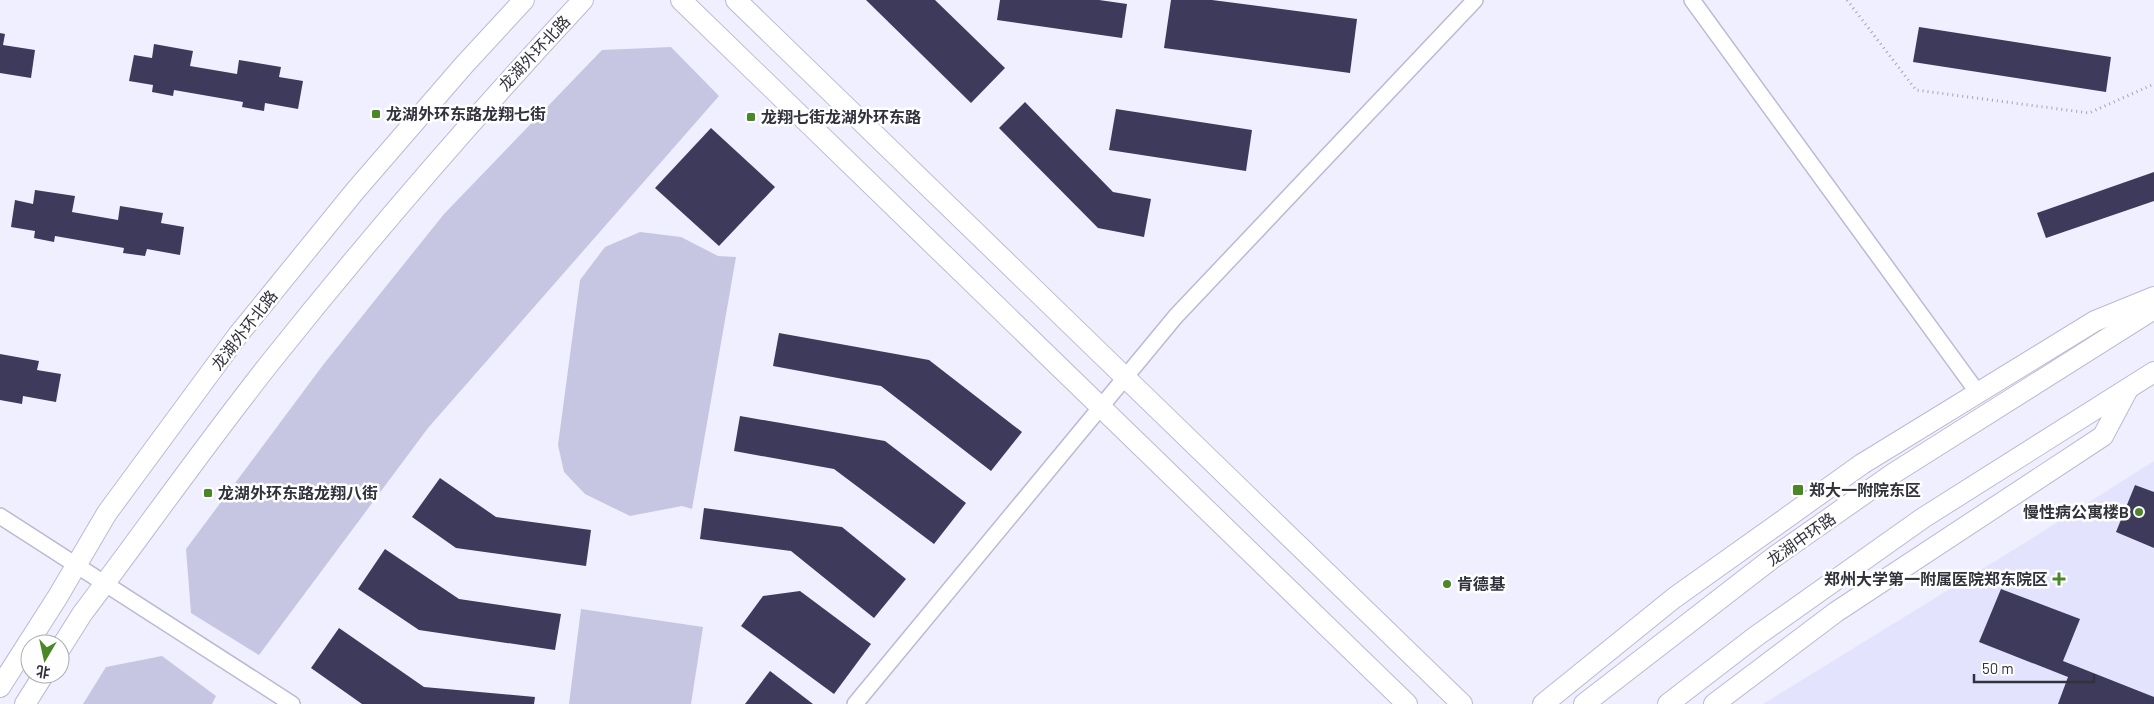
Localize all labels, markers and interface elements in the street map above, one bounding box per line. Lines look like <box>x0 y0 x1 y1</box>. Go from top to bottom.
street label: 龙湖外环北路 <box>494 11 573 94</box>
place label: 龙湖外环东路龙翔七街 <box>386 104 546 123</box>
place label: 龙翔七街龙湖外环东路 <box>761 107 921 126</box>
marker: 龙湖外环东路龙翔七街 <box>370 108 382 120</box>
marker: 龙翔七街龙湖外环东路 <box>745 111 757 123</box>
street label: 龙湖外环北路 <box>207 286 281 373</box>
place label: 郑大一附院东区 <box>1809 480 1921 499</box>
place label: 龙湖外环东路龙翔八街 <box>218 483 378 502</box>
marker: 郑大一附院东区 <box>1791 483 1805 497</box>
marker: 龙湖外环东路龙翔八街 <box>202 487 214 499</box>
place label: 慢性病公寓楼B <box>2023 502 2129 521</box>
marker: 慢性病公寓楼B <box>2133 506 2145 518</box>
street label: 龙湖中环路 <box>1762 508 1839 569</box>
place label: 郑州大学第一附属医院郑东院区 <box>1824 569 2048 588</box>
marker: 郑州大学第一附属医院郑东院区 <box>2052 572 2066 586</box>
place label: 肯德基 <box>1457 574 1506 593</box>
marker: 肯德基 <box>1441 578 1453 590</box>
north arrow <box>20 634 70 684</box>
scale bar <box>1974 652 2094 684</box>
text: 50 m <box>1982 659 2014 677</box>
text: 北 <box>35 663 51 682</box>

